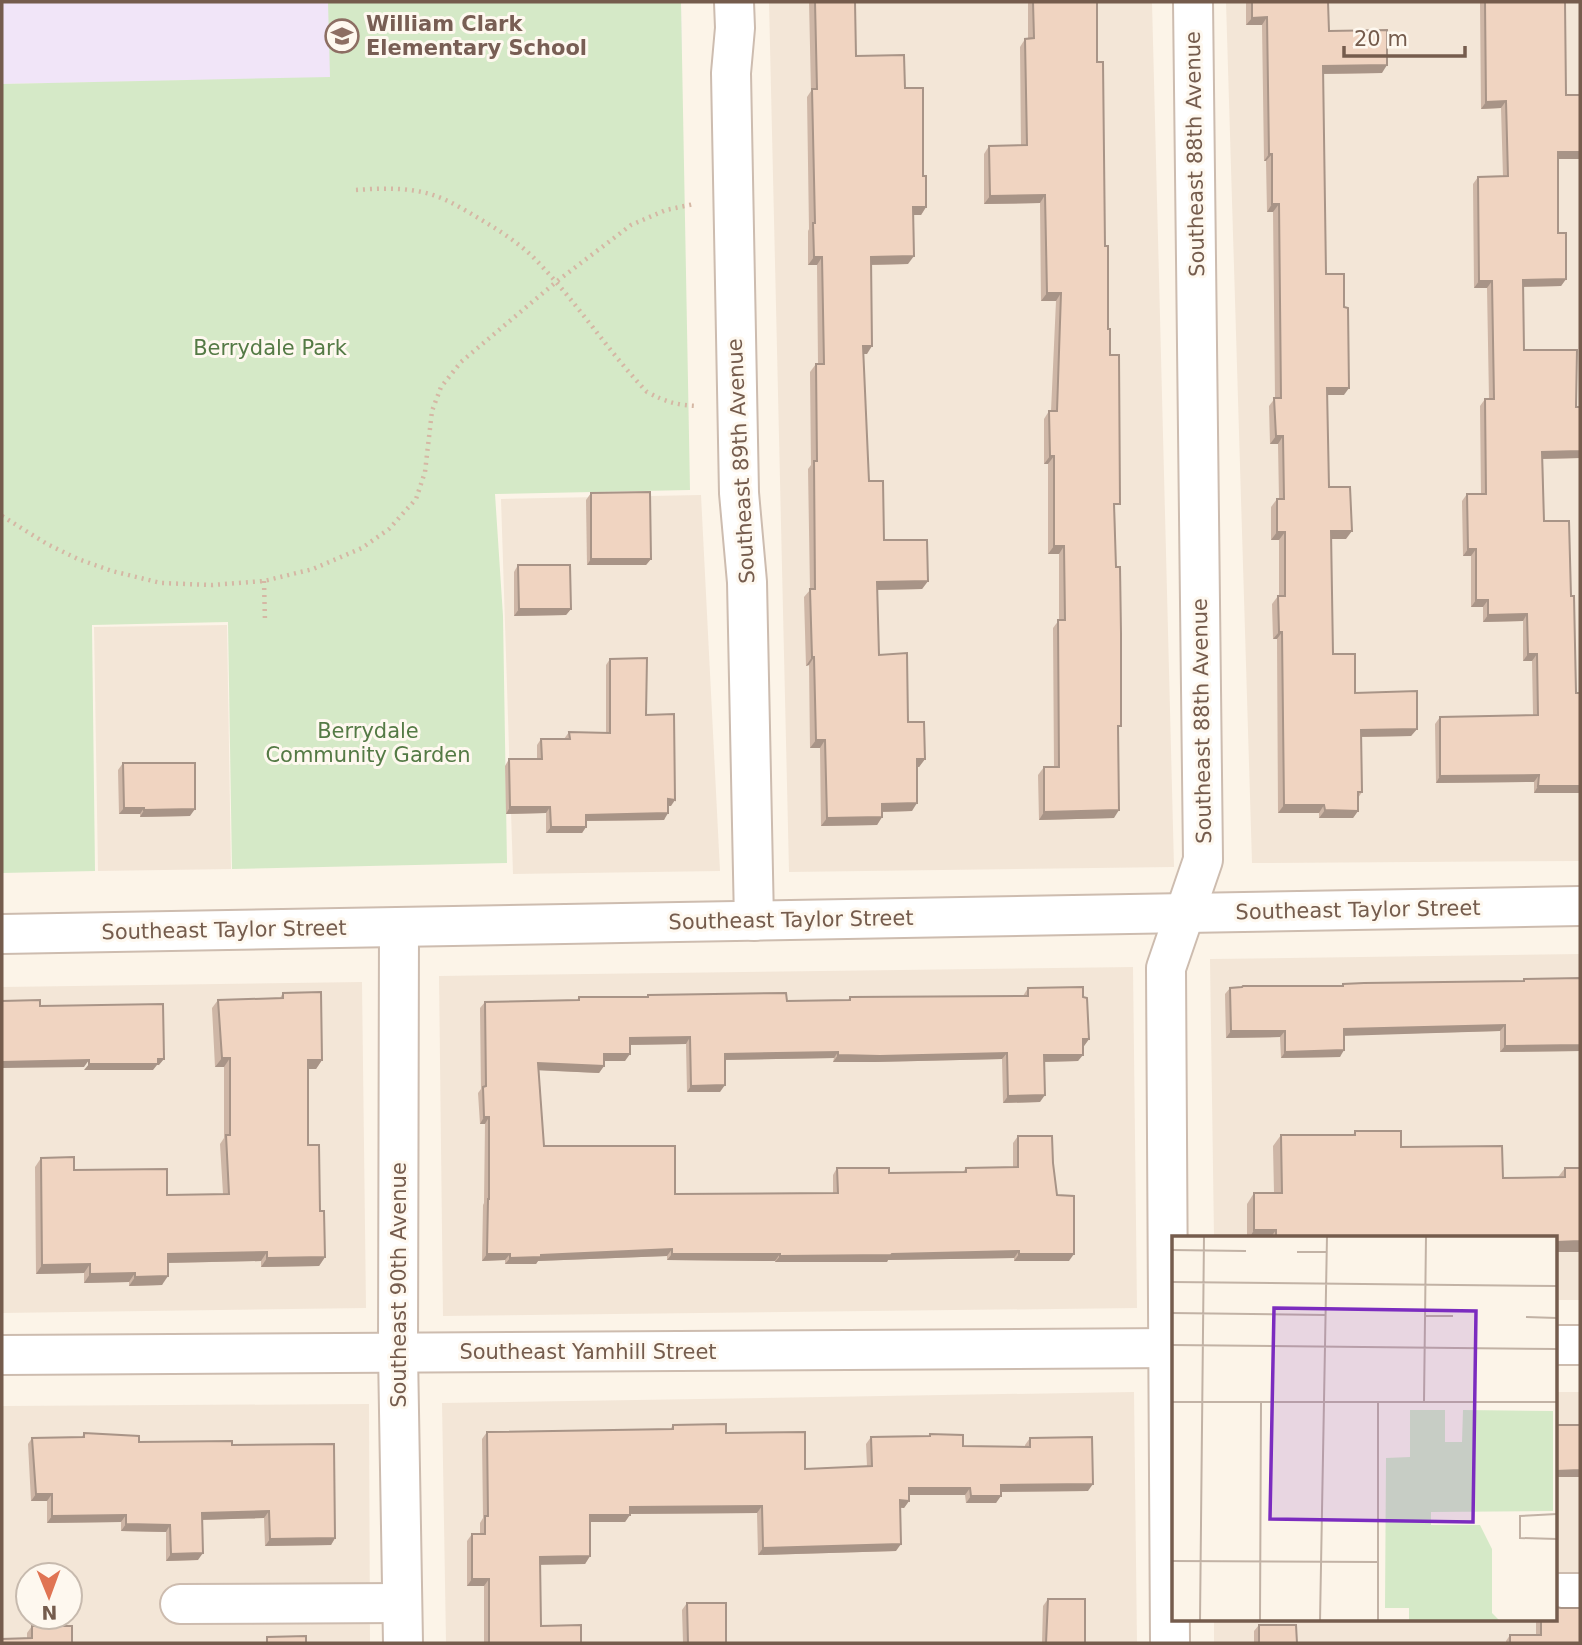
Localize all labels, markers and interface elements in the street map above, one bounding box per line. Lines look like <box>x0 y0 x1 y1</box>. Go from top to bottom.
place label: William Clark Elementary School <box>366 12 587 60</box>
scale bar <box>1344 14 1465 58</box>
school or university icon: William Clark Elementary School <box>323 17 361 55</box>
text: 20 m <box>1354 27 1408 51</box>
street label: Southeast 88th Avenue <box>1181 31 1209 277</box>
park label: Berrydale Park <box>193 336 348 360</box>
street label: Southeast 89th Avenue <box>723 338 759 584</box>
street label: Southeast 88th Avenue <box>1188 598 1216 844</box>
park label: Berrydale Community Garden <box>265 719 471 767</box>
street label: Southeast Taylor Street <box>1235 896 1481 924</box>
street label: Southeast Taylor Street <box>668 906 914 934</box>
street label: Southeast Taylor Street <box>101 916 347 944</box>
street label: Southeast 90th Avenue <box>387 1162 411 1408</box>
inset map <box>1172 1236 1558 1620</box>
street label: Southeast Yamhill Street <box>459 1340 717 1364</box>
north arrow <box>14 1561 84 1631</box>
text: N <box>41 1602 57 1624</box>

